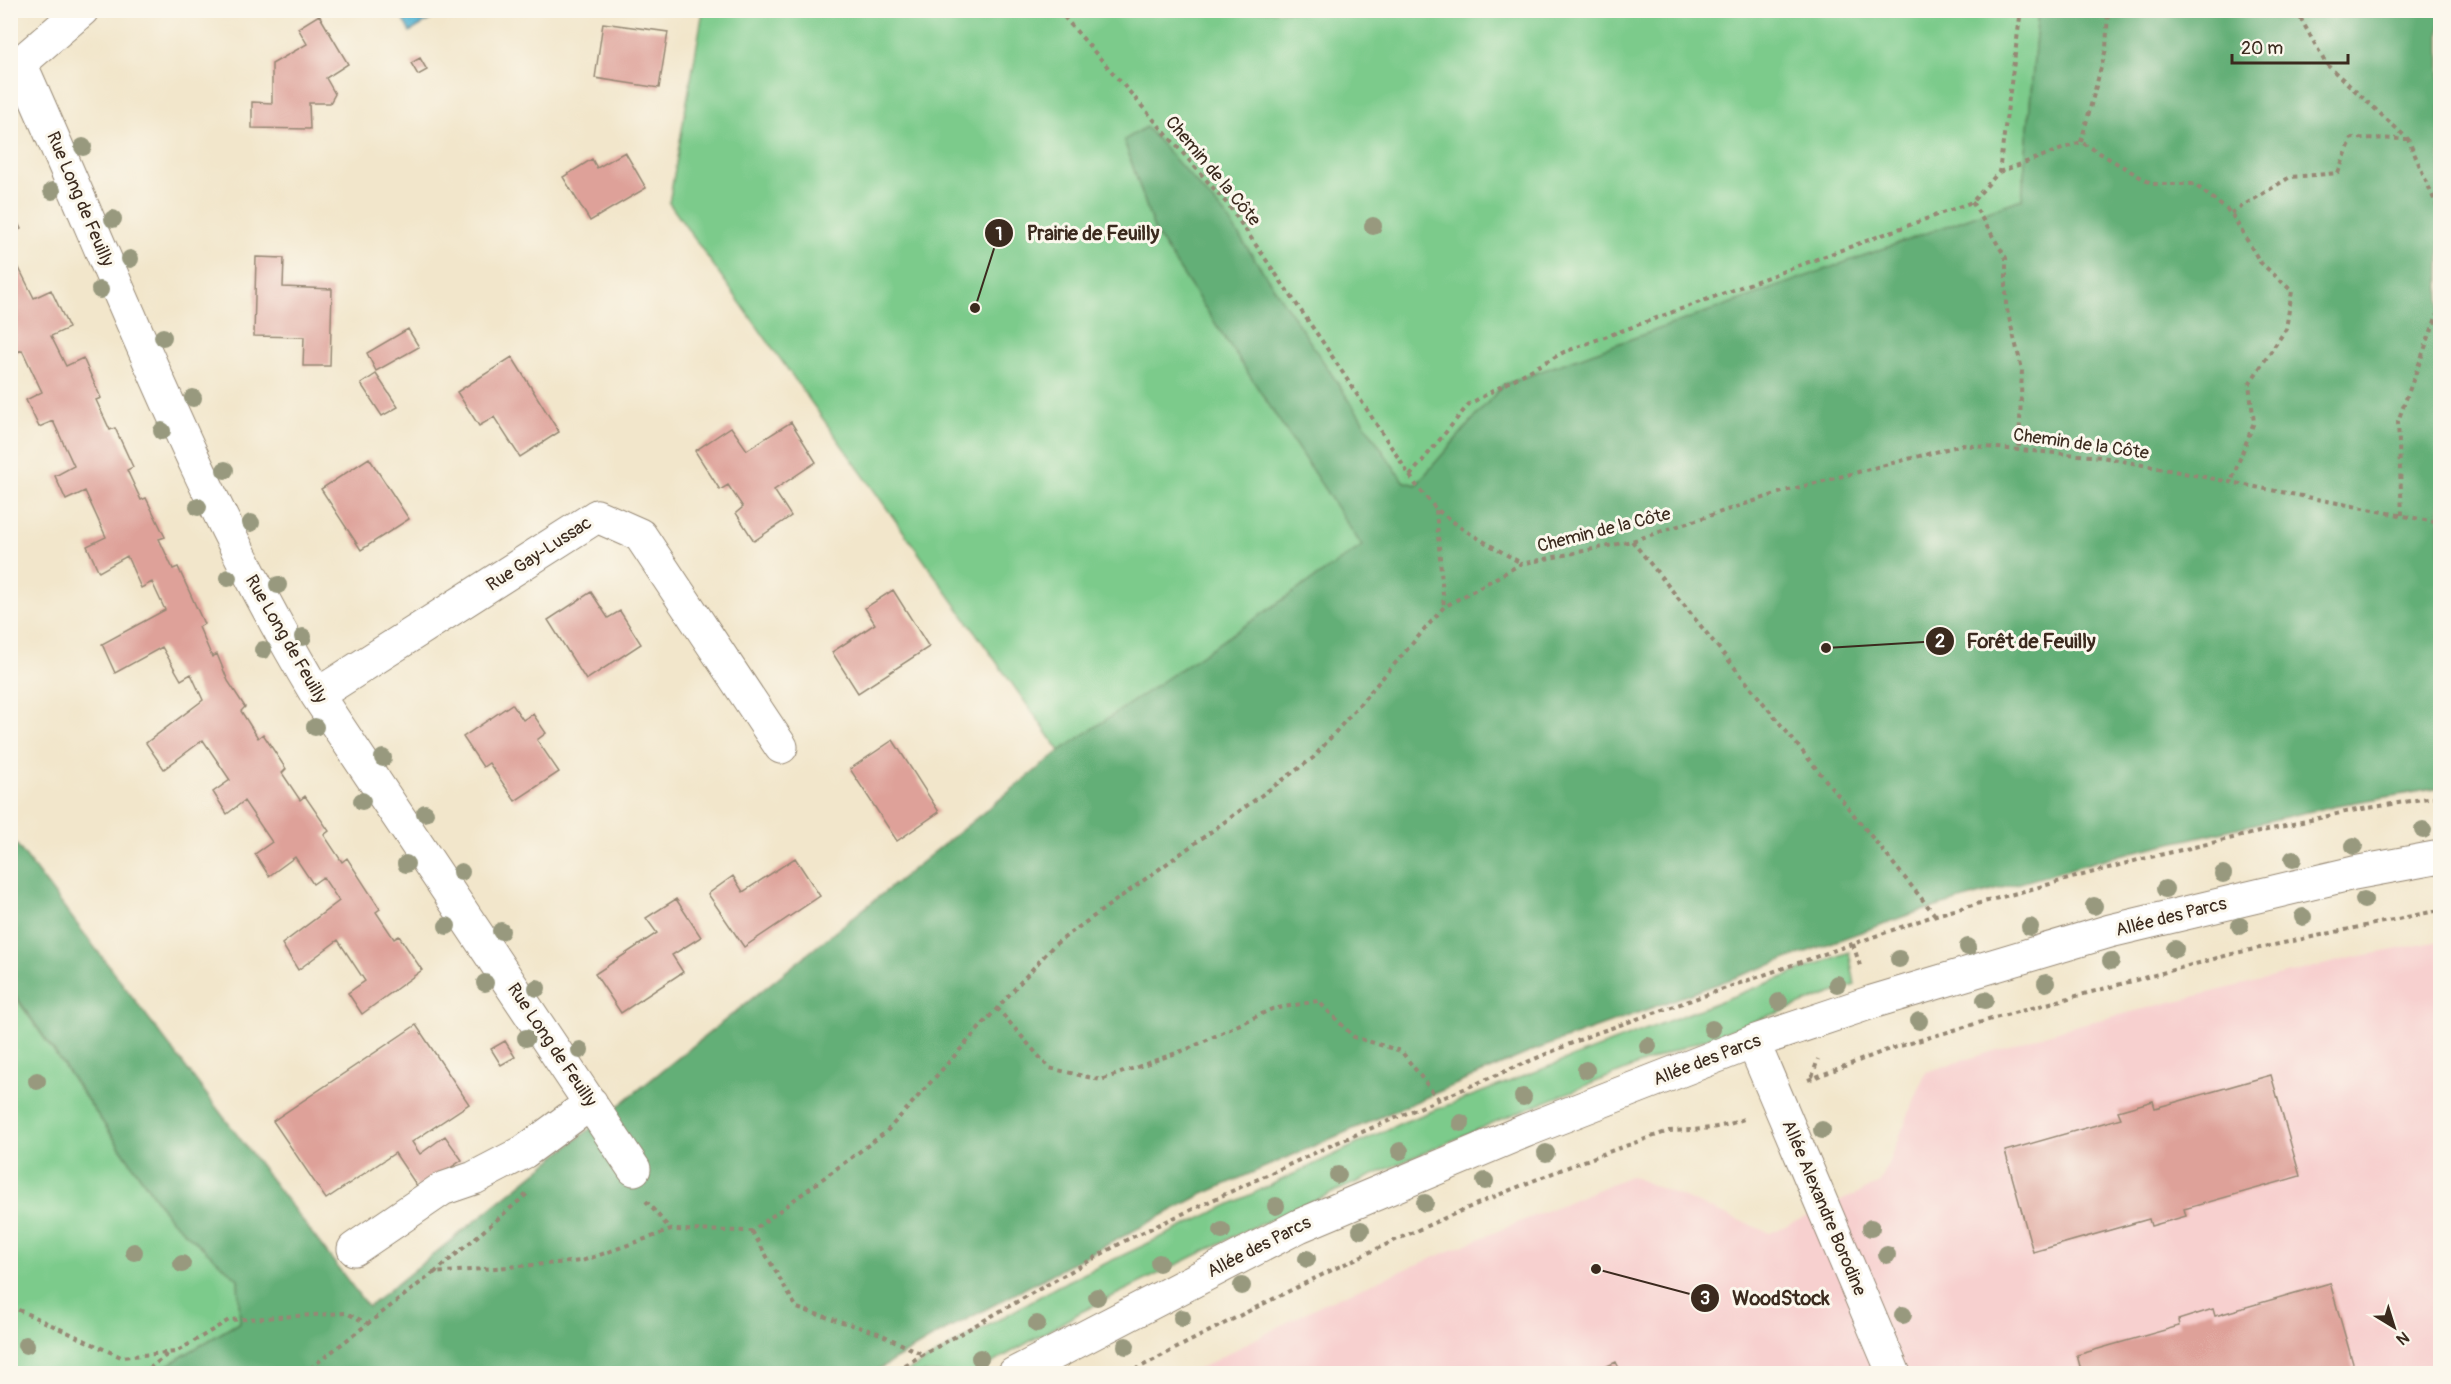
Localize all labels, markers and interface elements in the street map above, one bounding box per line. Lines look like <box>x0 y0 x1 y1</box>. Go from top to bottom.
scale bar <box>2232 27 2348 65</box>
text: 20 m <box>2241 37 2283 60</box>
street label: Chemin de la Côte <box>1160 111 1266 231</box>
street label: Rue Long de Feuilly <box>41 128 119 270</box>
callout: Prairie de Feuilly <box>984 214 1171 252</box>
text: Prairie de Feuilly <box>1027 221 1160 246</box>
text: 1 <box>995 223 1003 246</box>
street label: Chemin de la Côte <box>2012 423 2150 465</box>
street label: Chemin de la Côte <box>1535 502 1673 558</box>
street label: Rue Gay-Lussac <box>482 511 596 597</box>
street label: Rue Long de Feuilly <box>240 571 332 708</box>
callout: Forêt de Feuilly <box>1925 622 2108 660</box>
text: Forêt de Feuilly <box>1966 629 2096 654</box>
text: 2 <box>1935 630 1945 653</box>
street label: Allée des Parcs <box>2113 892 2229 942</box>
street label: Rue Long de Feuilly <box>502 979 602 1112</box>
street label: Allée des Parcs <box>1650 1029 1764 1091</box>
street label: Allée Alexandre Borodine <box>1777 1117 1871 1299</box>
street label: Allée des Parcs <box>1203 1211 1315 1283</box>
callout: WoodStock <box>1690 1279 1841 1317</box>
text: WoodStock <box>1732 1286 1830 1311</box>
text: 3 <box>1700 1287 1710 1310</box>
north arrow <box>2364 1297 2424 1357</box>
text: N <box>2392 1327 2413 1349</box>

